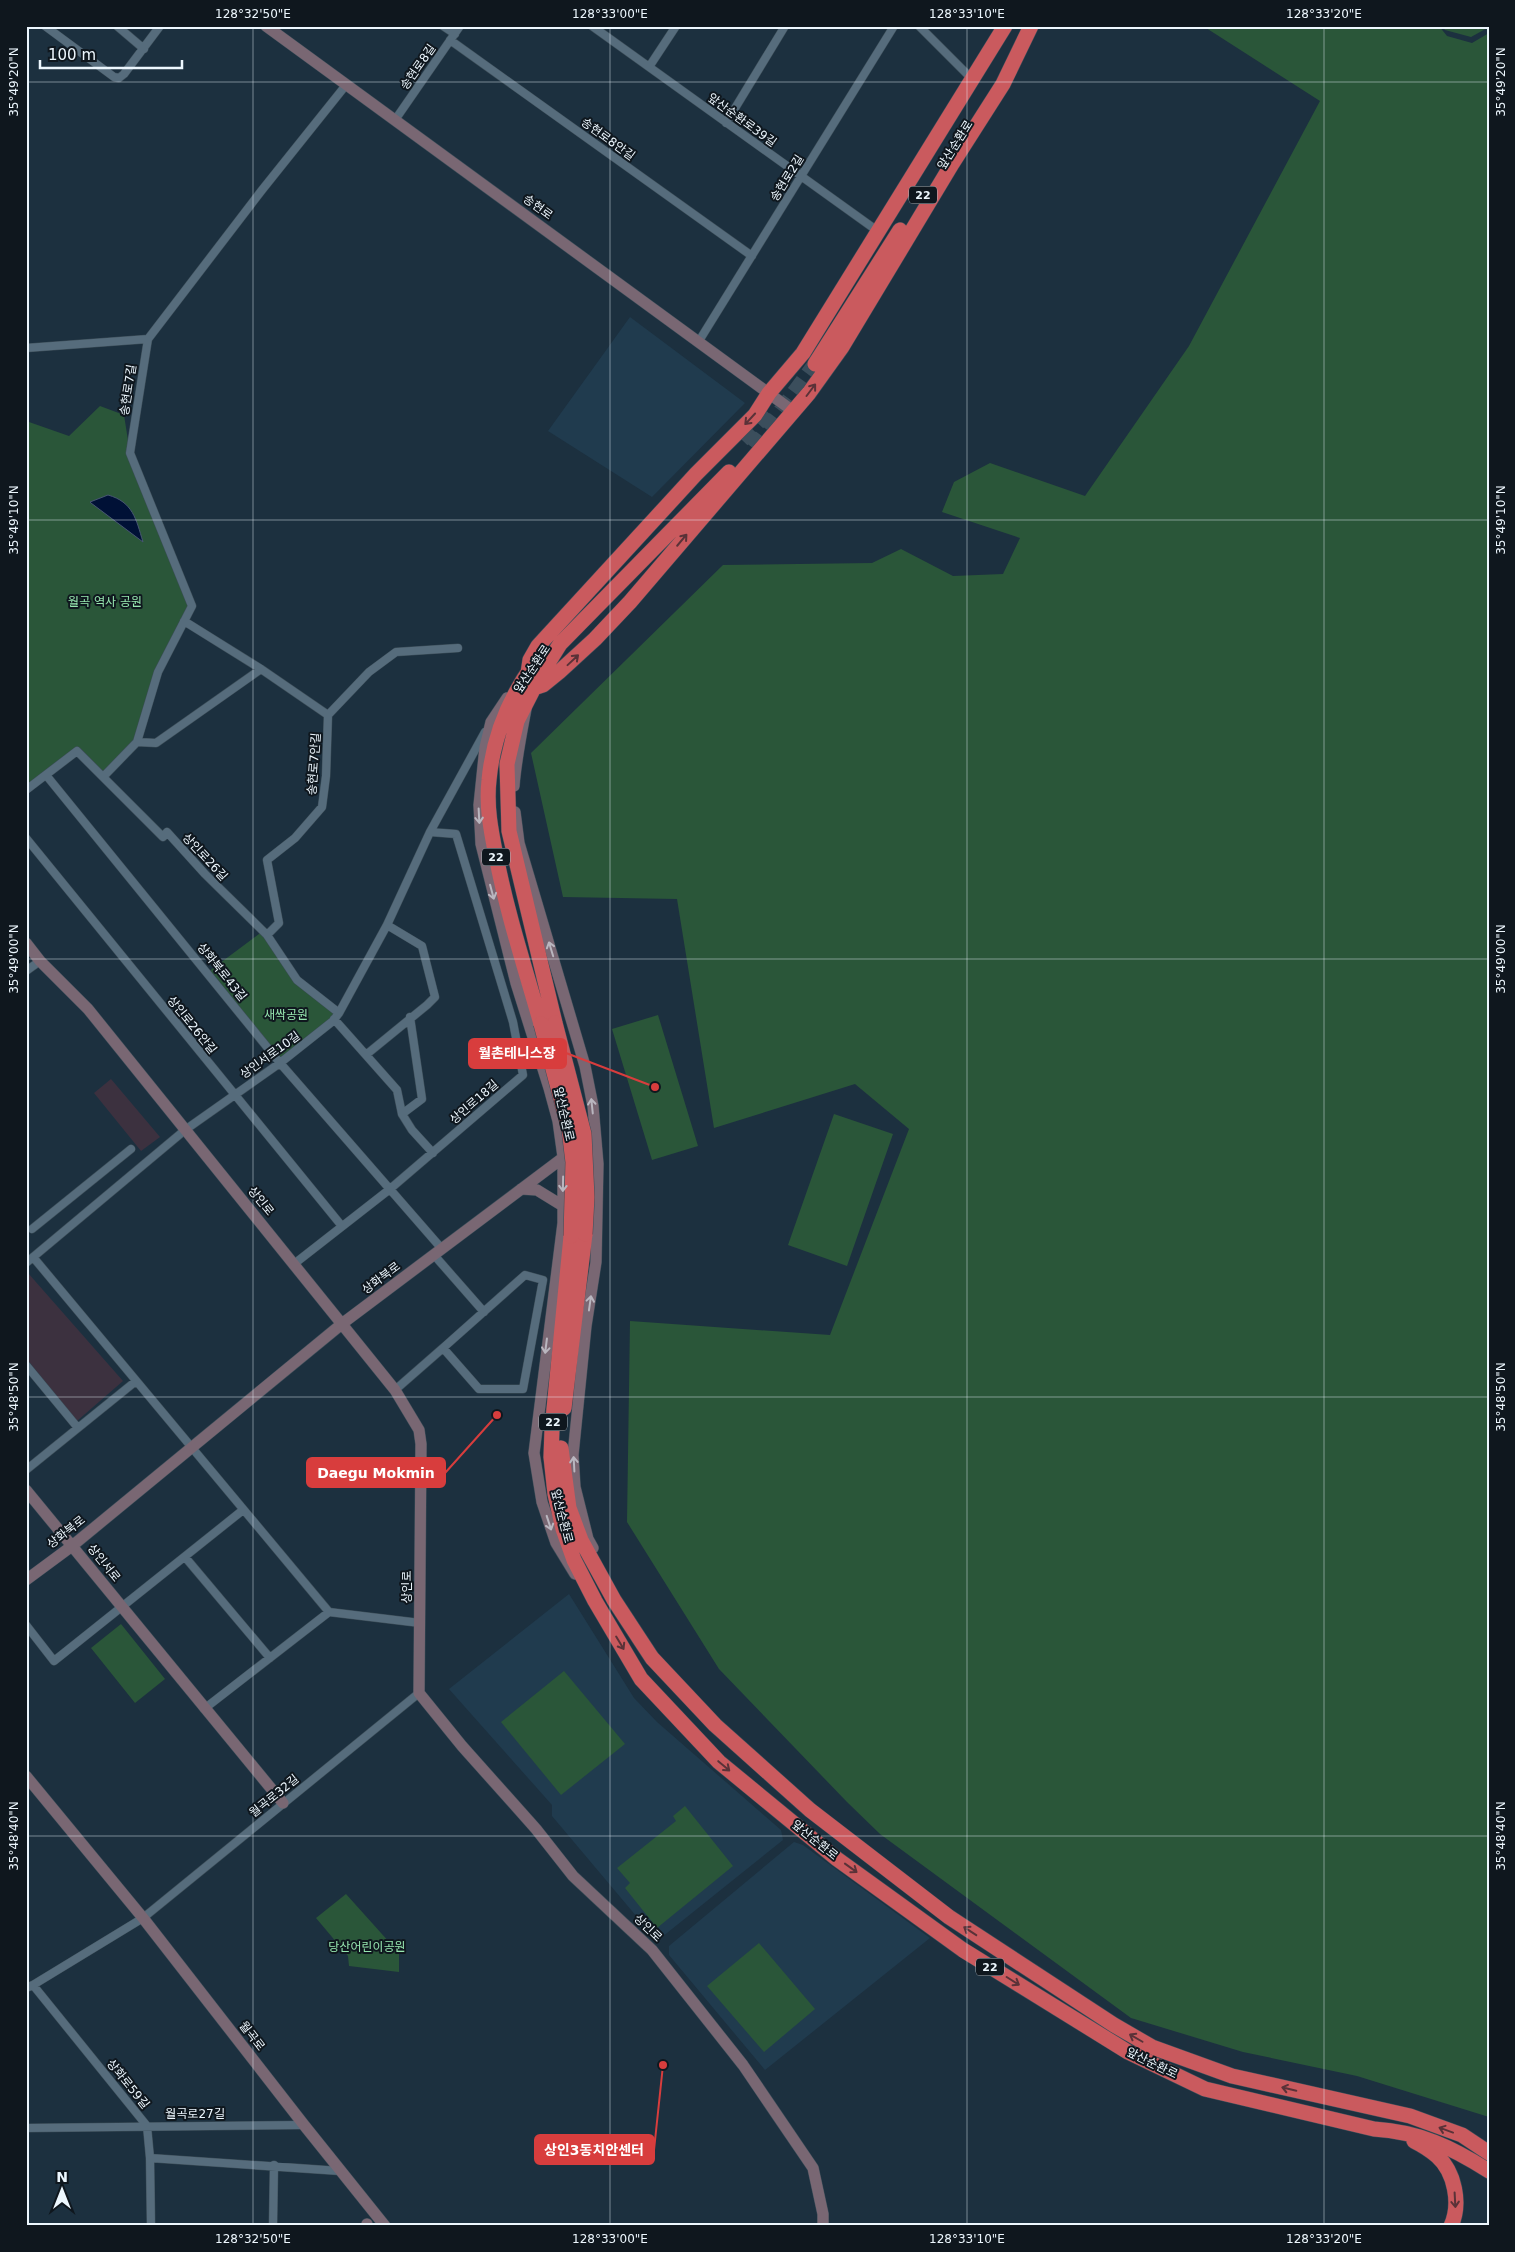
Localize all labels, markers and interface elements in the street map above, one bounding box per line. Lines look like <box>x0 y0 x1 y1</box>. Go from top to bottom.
text: 128°32'50"E <box>215 7 291 21</box>
text: 128°33'00"E <box>572 7 648 21</box>
text: 128°33'10"E <box>929 7 1005 21</box>
text: 128°33'20"E <box>1286 7 1362 21</box>
scale bar <box>40 38 182 70</box>
street label: 송현로8길 <box>397 42 439 92</box>
text: 100 m <box>48 46 96 64</box>
text: 35°49'20"N <box>7 47 21 117</box>
text: 35°49'20"N <box>1494 47 1508 117</box>
street label: 앞산순환로39길 <box>705 90 779 150</box>
street label: 송현로8안길 <box>578 115 638 163</box>
street label: 앞산순환로 <box>934 118 976 172</box>
street label: 송현로2길 <box>767 152 807 204</box>
road number: 22 <box>909 186 937 204</box>
street label: 송현로 <box>520 192 556 222</box>
street label: 송현로7길 <box>117 363 139 417</box>
one-way arrow <box>806 383 816 397</box>
one-way arrow <box>744 413 756 425</box>
text: 35°49'10"N <box>7 485 21 555</box>
text: 35°49'10"N <box>1494 485 1508 555</box>
one-way arrow <box>677 533 688 546</box>
park label: 월곡 역사 공원 <box>68 595 142 609</box>
street label: 앞산순환로 <box>511 642 553 696</box>
one-way arrow <box>566 654 579 665</box>
street label: 송현로7안길 <box>305 732 323 796</box>
one-way arrow <box>475 808 484 824</box>
street label: 상인로26길 <box>180 830 230 884</box>
road number: 22 <box>482 849 510 866</box>
one-way arrow <box>488 883 497 899</box>
text: 35°49'00"N <box>7 924 21 994</box>
text: 35°49'00"N <box>1494 924 1508 994</box>
street label: 상화북로43길 <box>194 940 250 1004</box>
one-way arrow <box>545 942 555 958</box>
street label: 상인로26안길 <box>164 993 220 1057</box>
park label: 새싹공원 <box>264 1008 308 1022</box>
street label: 상인서로10길 <box>237 1029 303 1081</box>
callout: 월촌테니스장 <box>469 1039 566 1068</box>
text: 월촌테니스장 <box>478 1045 556 1061</box>
street label: 상인로18길 <box>447 1077 501 1127</box>
street label: 앞산순환로 <box>551 1086 577 1142</box>
one-way arrow <box>587 1098 597 1114</box>
one-way arrow <box>558 1176 567 1192</box>
street label: 상인로 <box>245 1184 277 1218</box>
street label: 상화북로 <box>359 1259 403 1297</box>
one-way arrow <box>585 1295 595 1311</box>
one-way arrow <box>541 1337 551 1353</box>
text: 35°48'50"N <box>7 1362 21 1432</box>
text: 35°48'50"N <box>1494 1362 1508 1432</box>
road number: 22 <box>539 1414 567 1430</box>
one-way arrow <box>569 1457 578 1473</box>
callout: Daegu Mokmin <box>307 1458 445 1487</box>
text: Daegu Mokmin <box>317 1465 435 1481</box>
street label: 앞산순환로 <box>549 1488 575 1544</box>
street label: 상화북로 <box>44 1513 88 1551</box>
one-way arrow <box>545 1515 554 1530</box>
street label: 상인서로 <box>85 1541 123 1585</box>
street label: 상인로 <box>400 1570 414 1604</box>
one-way arrow <box>615 1635 625 1649</box>
one-way arrow <box>718 1760 731 1772</box>
street label: 월곡로32길 <box>246 1772 302 1820</box>
text: 35°48'40"N <box>7 1801 21 1871</box>
text: 35°48'40"N <box>1494 1801 1508 1871</box>
street label: 앞산순환로 <box>789 1817 841 1863</box>
one-way arrow <box>843 1863 857 1874</box>
street label: 상인로 <box>631 1911 665 1945</box>
one-way arrow <box>963 1926 977 1936</box>
park label: 당산어린이공원 <box>328 1940 406 1954</box>
road number: 22 <box>976 1958 1004 1975</box>
one-way arrow <box>1005 1976 1019 1986</box>
street label: 월곡로 <box>236 2019 268 2053</box>
one-way arrow <box>1128 2033 1143 2043</box>
street label: 앞산순환로 <box>1124 2045 1180 2081</box>
street label: 상화로59길 <box>104 2056 152 2112</box>
one-way arrow <box>1282 2084 1298 2093</box>
street label: 월곡로27길 <box>165 2107 225 2121</box>
one-way arrow <box>1439 2125 1455 2134</box>
callout: 상인3동치안센터 <box>535 2135 654 2164</box>
text: 상인3동치안센터 <box>544 2142 644 2158</box>
north arrow <box>38 2164 88 2214</box>
text: N <box>56 2169 68 2185</box>
one-way arrow <box>1450 2192 1460 2208</box>
text: 128°32'50"E <box>215 2232 291 2246</box>
text: 128°33'00"E <box>572 2232 648 2246</box>
text: 128°33'10"E <box>929 2232 1005 2246</box>
text: 128°33'20"E <box>1286 2232 1362 2246</box>

